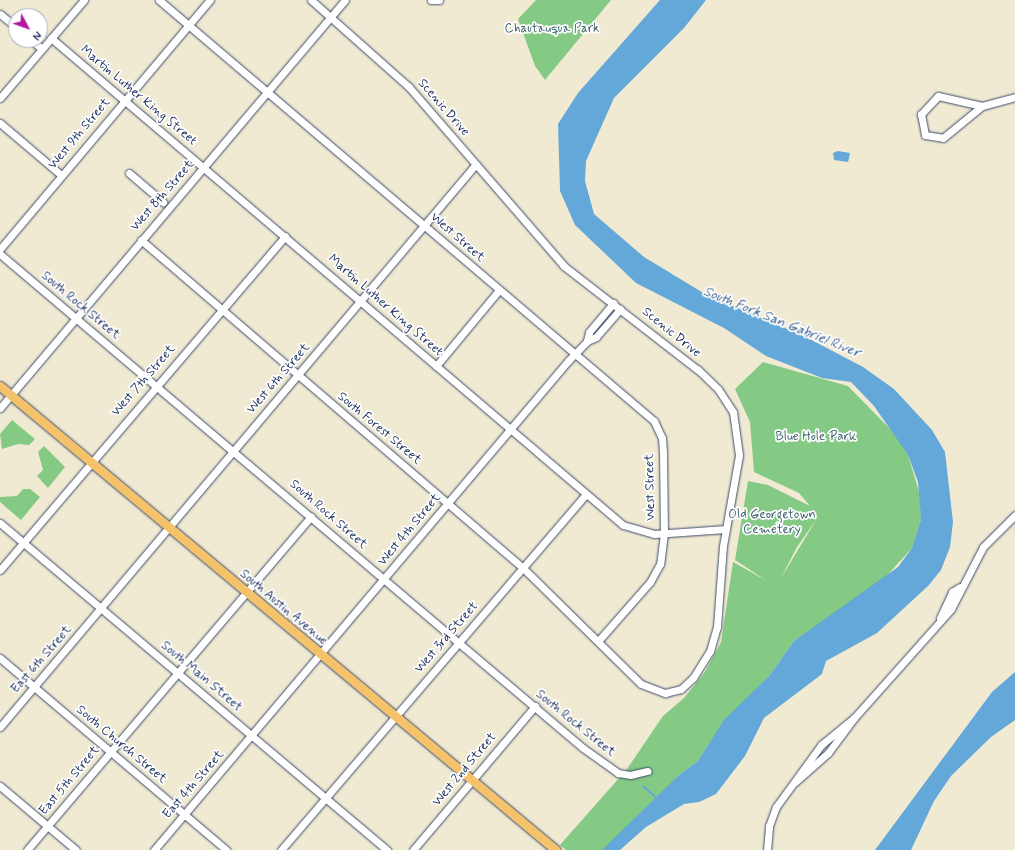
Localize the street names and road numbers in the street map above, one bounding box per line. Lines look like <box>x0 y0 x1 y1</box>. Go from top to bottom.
street label: Martin Luther King Street <box>76 42 200 150</box>
street label: Scenic Drive <box>414 76 472 140</box>
street label: West 9th Street <box>46 95 114 173</box>
street label: West 8th Street <box>128 157 198 235</box>
street label: West Street <box>426 210 488 266</box>
street label: Martin Luther King Street <box>324 251 446 361</box>
street label: South Rock Street <box>37 269 123 343</box>
street label: Scenic Drive <box>639 305 703 361</box>
street label: West 6th Street <box>244 340 314 418</box>
street label: West 7th Street <box>109 342 179 420</box>
street label: South Forest Street <box>334 389 424 469</box>
street label: West Street <box>643 453 659 521</box>
street label: South Rock Street <box>286 477 370 553</box>
street label: West 4th Street <box>375 491 445 569</box>
street label: South Austin Avenue <box>237 567 329 649</box>
street label: West 3rd Street <box>412 599 482 677</box>
street label: East 6th Street <box>8 623 76 697</box>
street label: South Main Street <box>157 639 245 715</box>
street label: South Rock Street <box>532 687 618 761</box>
street label: South Church Street <box>72 703 170 787</box>
street label: West 2nd Street <box>430 730 500 810</box>
street label: East 5th Street <box>36 743 104 819</box>
street label: East 4th Street <box>160 748 228 822</box>

